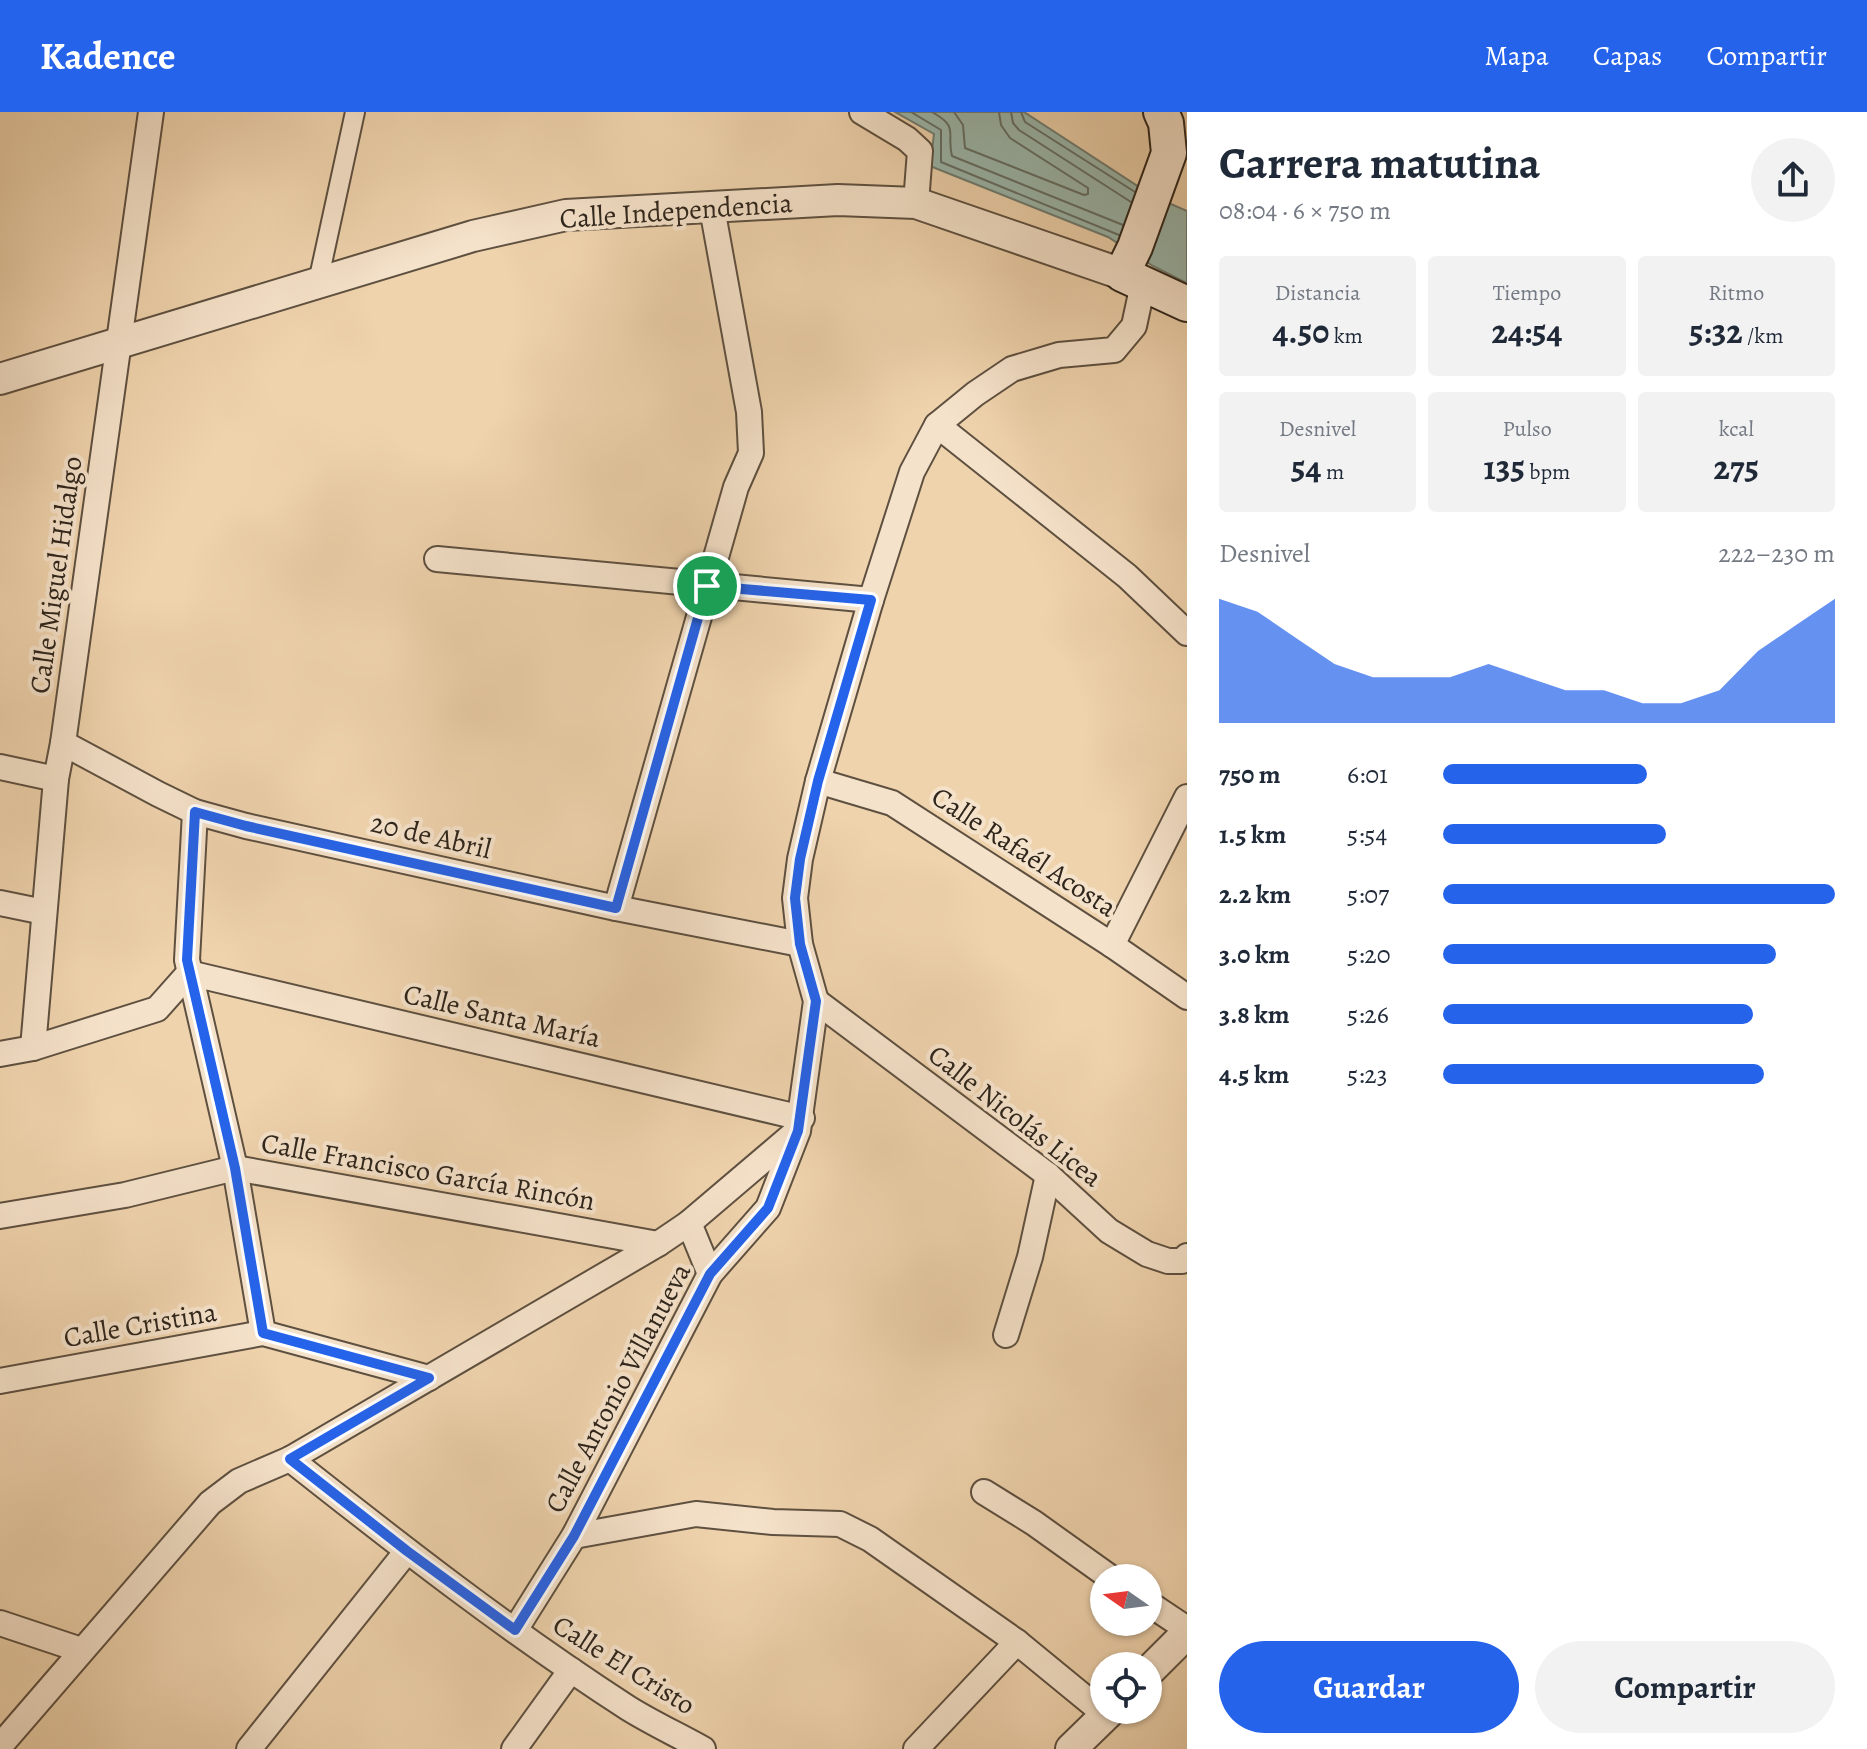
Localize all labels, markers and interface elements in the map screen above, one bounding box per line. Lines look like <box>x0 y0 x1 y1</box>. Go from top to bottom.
text: Kadence <box>40 30 176 82</box>
text: Mapa <box>1484 37 1549 75</box>
text: Capas <box>1593 37 1662 75</box>
text: Compartir <box>1706 37 1827 75</box>
text: Carrera matutina <box>1219 133 1540 193</box>
button: share <box>1751 138 1835 222</box>
street label: Calle Independencia <box>558 184 794 238</box>
text: 08:04 · 6 × 750 m <box>1219 193 1391 228</box>
text: Distancia <box>1275 278 1361 308</box>
text: Tiempo <box>1493 278 1561 308</box>
text: Ritmo <box>1708 278 1764 308</box>
text: 4.50 <box>1272 308 1329 355</box>
text: 24:54 <box>1491 308 1562 355</box>
text: 5:32 <box>1689 308 1743 355</box>
text: km <box>1329 321 1363 351</box>
text: /km <box>1743 321 1784 351</box>
text: Desnivel <box>1279 414 1356 444</box>
text: Pulso <box>1502 414 1552 444</box>
text: kcal <box>1719 414 1754 444</box>
text: 54 <box>1291 444 1322 491</box>
text: 135 <box>1484 444 1525 491</box>
text: 275 <box>1714 444 1759 491</box>
street label: Calle Miguel Hidalgo <box>21 454 91 696</box>
text: m <box>1322 457 1344 487</box>
text: bpm <box>1525 457 1570 487</box>
text: Desnivel <box>1219 536 1310 571</box>
text: 222–230 m <box>1718 536 1835 571</box>
pin <box>673 552 741 620</box>
icon: arrive <box>685 564 729 608</box>
text: 750 m <box>1219 757 1281 792</box>
text: 6:01 <box>1347 757 1388 792</box>
street label: Calle Rafaél Acosta <box>924 778 1124 926</box>
street label: 20 de Abril <box>367 804 495 868</box>
text: 1.5 km <box>1219 817 1286 852</box>
text: 5:54 <box>1347 817 1387 852</box>
text: 2.2 km <box>1219 877 1291 912</box>
text: 5:07 <box>1347 877 1389 912</box>
text: 3.0 km <box>1219 937 1290 972</box>
text: 5:20 <box>1347 937 1391 972</box>
street label: Calle Santa María <box>400 975 604 1057</box>
text: 3.8 km <box>1219 997 1290 1032</box>
text: 5:26 <box>1347 997 1389 1032</box>
street label: Calle Nicolás Licea <box>920 1036 1110 1196</box>
text: 4.5 km <box>1219 1057 1289 1092</box>
text: 5:23 <box>1347 1057 1388 1092</box>
street label: Calle Francisco García Rincón <box>258 1124 598 1220</box>
street label: Calle Antonio Villanueva <box>536 1256 700 1520</box>
street label: Calle Cristina <box>61 1293 219 1357</box>
north arrow <box>1090 1564 1162 1636</box>
map controls <box>1090 1564 1162 1724</box>
street label: Calle El Cristo <box>546 1606 702 1724</box>
button: Guardar <box>1219 1641 1519 1733</box>
button: Compartir <box>1535 1641 1835 1733</box>
button: locate <box>1090 1652 1162 1724</box>

